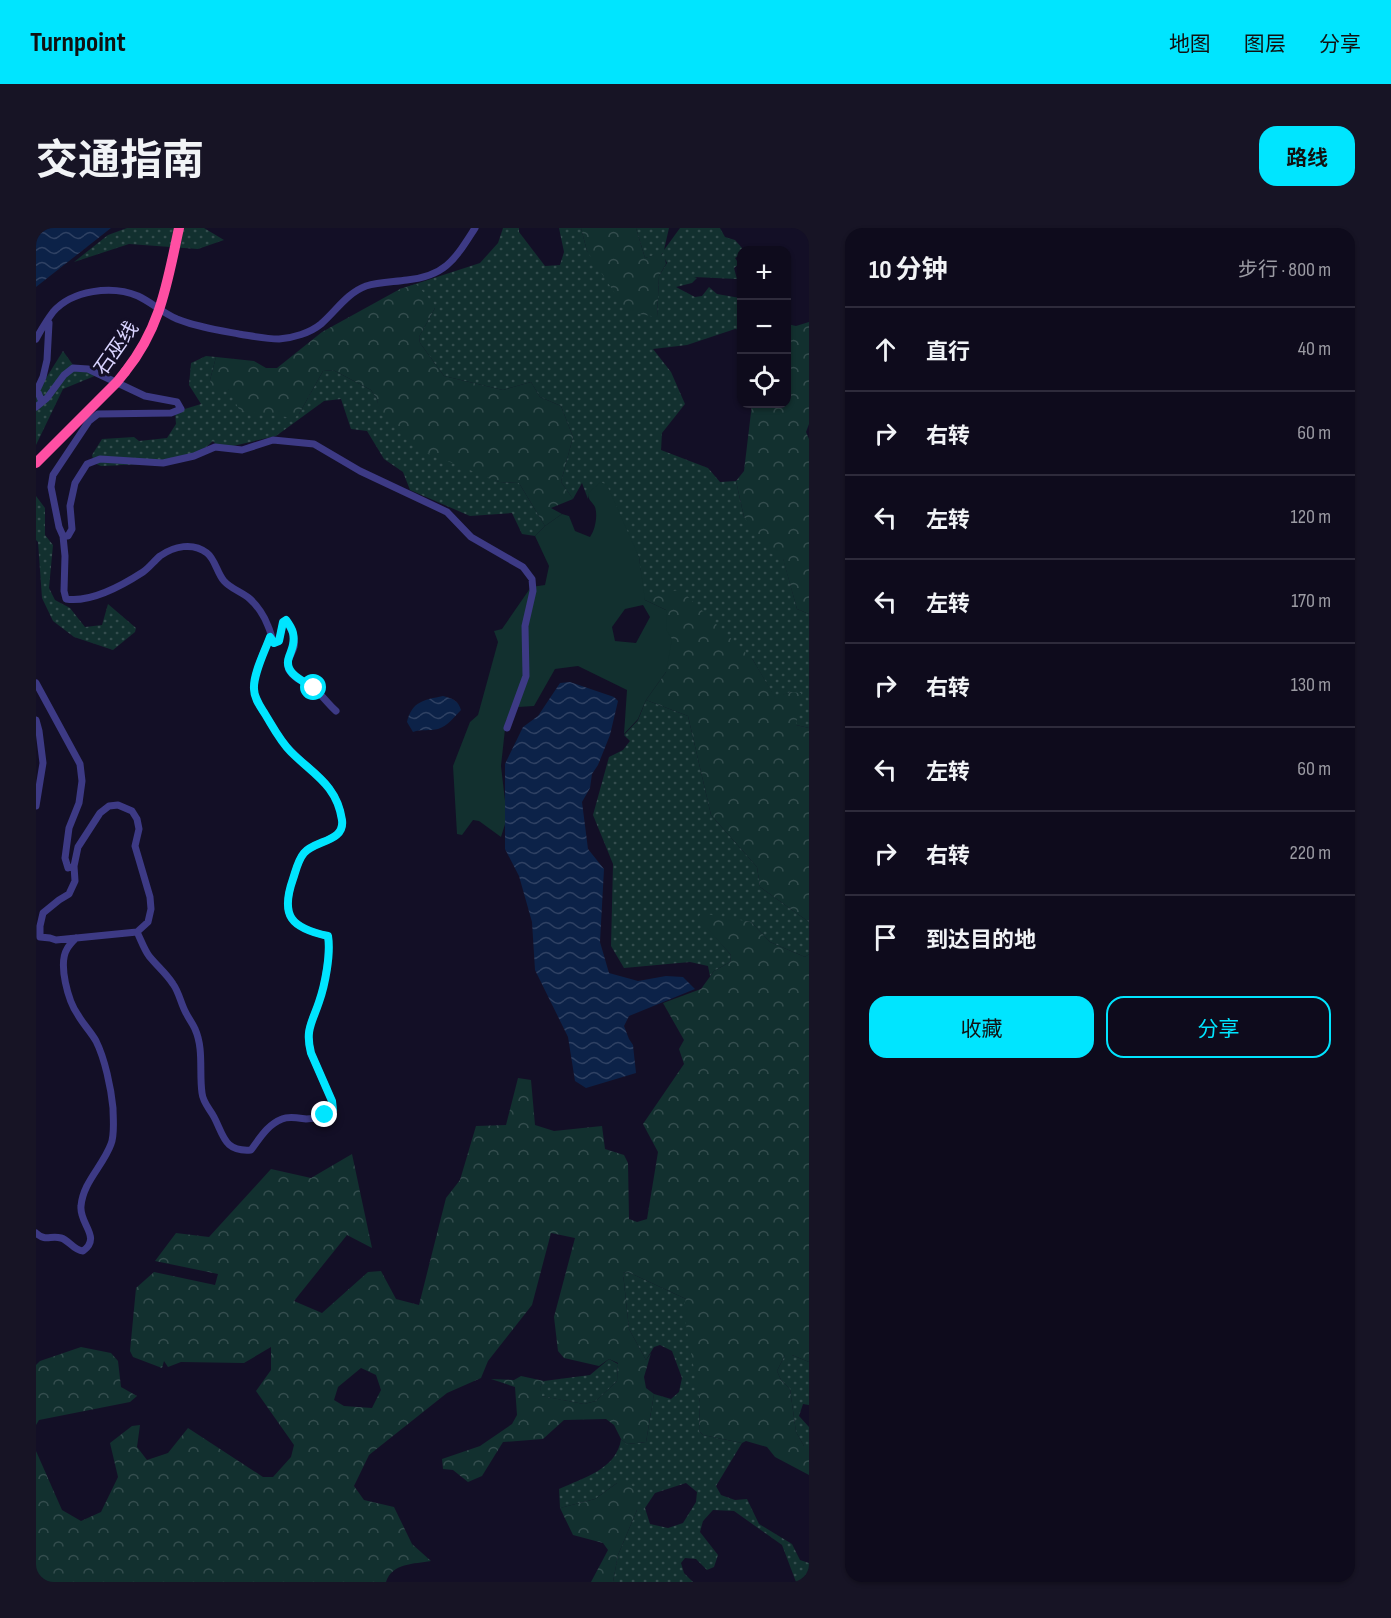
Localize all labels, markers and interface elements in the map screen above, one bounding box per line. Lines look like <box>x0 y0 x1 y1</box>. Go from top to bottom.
text: Turnpoint <box>30 26 126 59</box>
text: 地图 <box>1169 32 1211 57</box>
text: 图层 <box>1244 32 1286 57</box>
text: 分享 <box>1319 32 1361 57</box>
button: 路线 <box>1259 126 1355 186</box>
text: 交通指南 <box>36 136 204 187</box>
map controls <box>737 246 791 408</box>
button: + <box>737 246 791 300</box>
text: 10 分钟 <box>869 255 948 286</box>
text: 步行 · 800 m <box>1238 258 1331 282</box>
button: − <box>737 300 791 354</box>
street label: 石巫线 <box>90 317 144 380</box>
icon: ahead <box>869 333 902 366</box>
text: 40 m <box>1298 337 1331 361</box>
text: 直行 <box>926 339 970 366</box>
button: locate <box>737 354 791 408</box>
icon: right <box>869 417 902 450</box>
text: 60 m <box>1297 421 1331 445</box>
text: 右转 <box>926 423 970 450</box>
icon: left <box>869 501 902 534</box>
text: 120 m <box>1291 505 1331 529</box>
text: 左转 <box>926 507 970 534</box>
icon: left <box>869 585 902 618</box>
text: 170 m <box>1291 589 1331 613</box>
text: 左转 <box>926 591 970 618</box>
icon: right <box>869 669 902 702</box>
text: 130 m <box>1291 673 1331 697</box>
route start <box>300 674 326 700</box>
text: 右转 <box>926 675 970 702</box>
icon: left <box>869 753 902 786</box>
text: 60 m <box>1297 757 1331 781</box>
text: 左转 <box>926 759 970 786</box>
icon: right <box>869 837 902 870</box>
text: 220 m <box>1290 841 1331 865</box>
text: 右转 <box>926 843 970 870</box>
icon: arrive <box>869 921 902 954</box>
text: 到达目的地 <box>926 927 1036 954</box>
button: 收藏 <box>869 996 1094 1058</box>
button: 分享 <box>1106 996 1331 1058</box>
route end <box>311 1101 337 1127</box>

